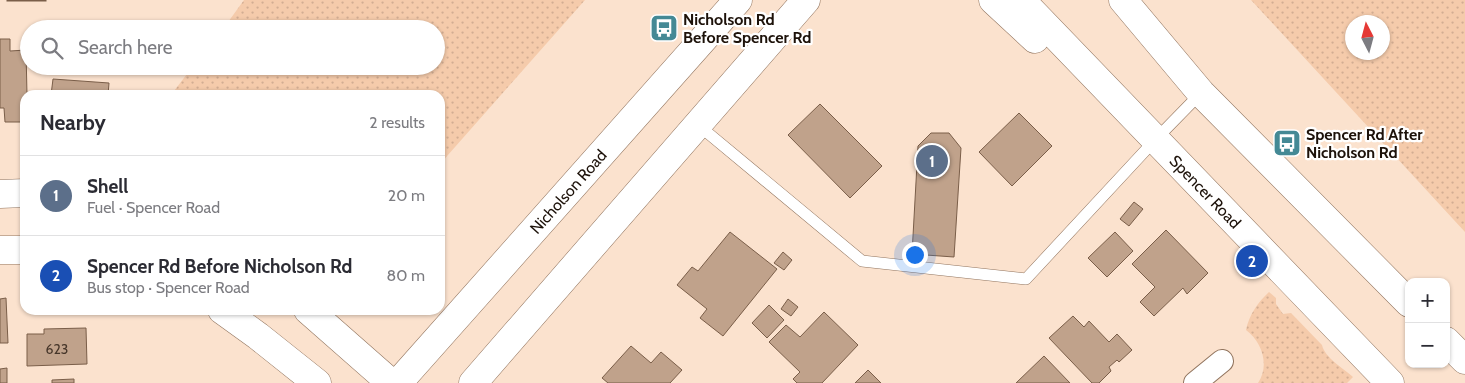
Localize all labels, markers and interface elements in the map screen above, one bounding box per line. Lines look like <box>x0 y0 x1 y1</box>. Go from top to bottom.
place label: Nicholson Rd Before Spencer Rd <box>683 10 811 47</box>
bus stop icon: Nicholson Rd Before Spencer Rd <box>649 13 679 43</box>
north arrow <box>1345 15 1390 60</box>
search box <box>20 20 445 75</box>
icon: search <box>38 34 66 62</box>
text: Search here <box>78 36 172 59</box>
text: Nearby <box>40 110 106 135</box>
text: 2 results <box>369 113 425 132</box>
place label: Spencer Rd After Nicholson Rd <box>1306 125 1423 162</box>
bus stop icon: Spencer Rd After Nicholson Rd <box>1272 128 1302 158</box>
pin: 1 <box>916 142 948 180</box>
street label: Nicholson Road <box>526 146 611 238</box>
street label: Spencer Road <box>1166 151 1245 232</box>
text: Shell <box>87 175 128 198</box>
text: 1 <box>53 186 59 205</box>
text: 20 m <box>388 186 425 205</box>
text: Fuel · Spencer Road <box>87 198 220 217</box>
your location <box>902 242 928 268</box>
pin: 2 <box>1236 242 1268 280</box>
text: Spencer Rd Before Nicholson Rd <box>87 255 352 278</box>
text: 2 <box>52 266 60 285</box>
text: 80 m <box>387 266 425 285</box>
text: Bus stop · Spencer Road <box>87 278 250 297</box>
map controls <box>1405 278 1450 368</box>
button: + <box>1405 278 1450 323</box>
button: − <box>1405 323 1450 368</box>
house number: 623 <box>46 340 68 358</box>

